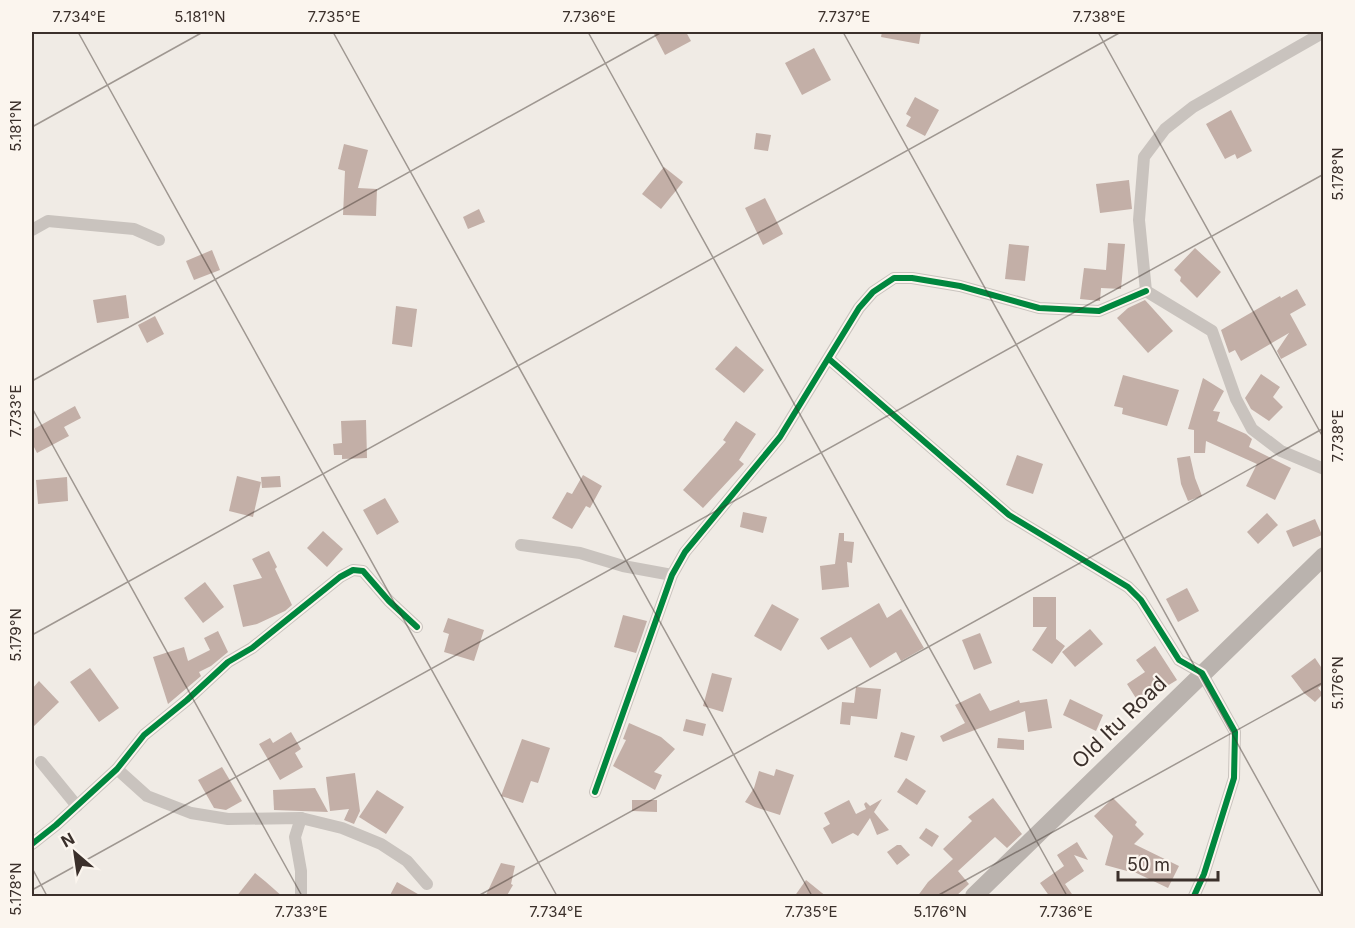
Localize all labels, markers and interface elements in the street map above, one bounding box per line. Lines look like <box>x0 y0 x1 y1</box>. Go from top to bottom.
text: 7.734°E <box>52 7 106 26</box>
text: 5.181°N <box>174 7 226 26</box>
text: 7.735°E <box>307 7 361 26</box>
text: 7.736°E <box>562 7 616 26</box>
text: 7.737°E <box>818 7 870 26</box>
text: 7.738°E <box>1072 7 1126 26</box>
text: 5.181°N <box>6 100 25 152</box>
text: 5.178°N <box>1328 147 1347 201</box>
text: 7.733°E <box>6 384 25 438</box>
text: 7.738°E <box>1328 409 1347 463</box>
text: 5.179°N <box>6 608 25 662</box>
text: 5.176°N <box>1328 656 1347 710</box>
street label: Old Itu Road <box>1067 671 1171 773</box>
north arrow <box>45 823 105 883</box>
text: N <box>58 828 78 852</box>
scale bar <box>1118 844 1218 882</box>
text: 50 m <box>1127 854 1170 875</box>
text: 5.178°N <box>6 862 25 916</box>
text: 7.733°E <box>274 902 328 921</box>
text: 7.734°E <box>529 902 583 921</box>
text: 7.735°E <box>784 902 838 921</box>
text: 5.176°N <box>913 902 967 921</box>
text: 7.736°E <box>1039 902 1093 921</box>

